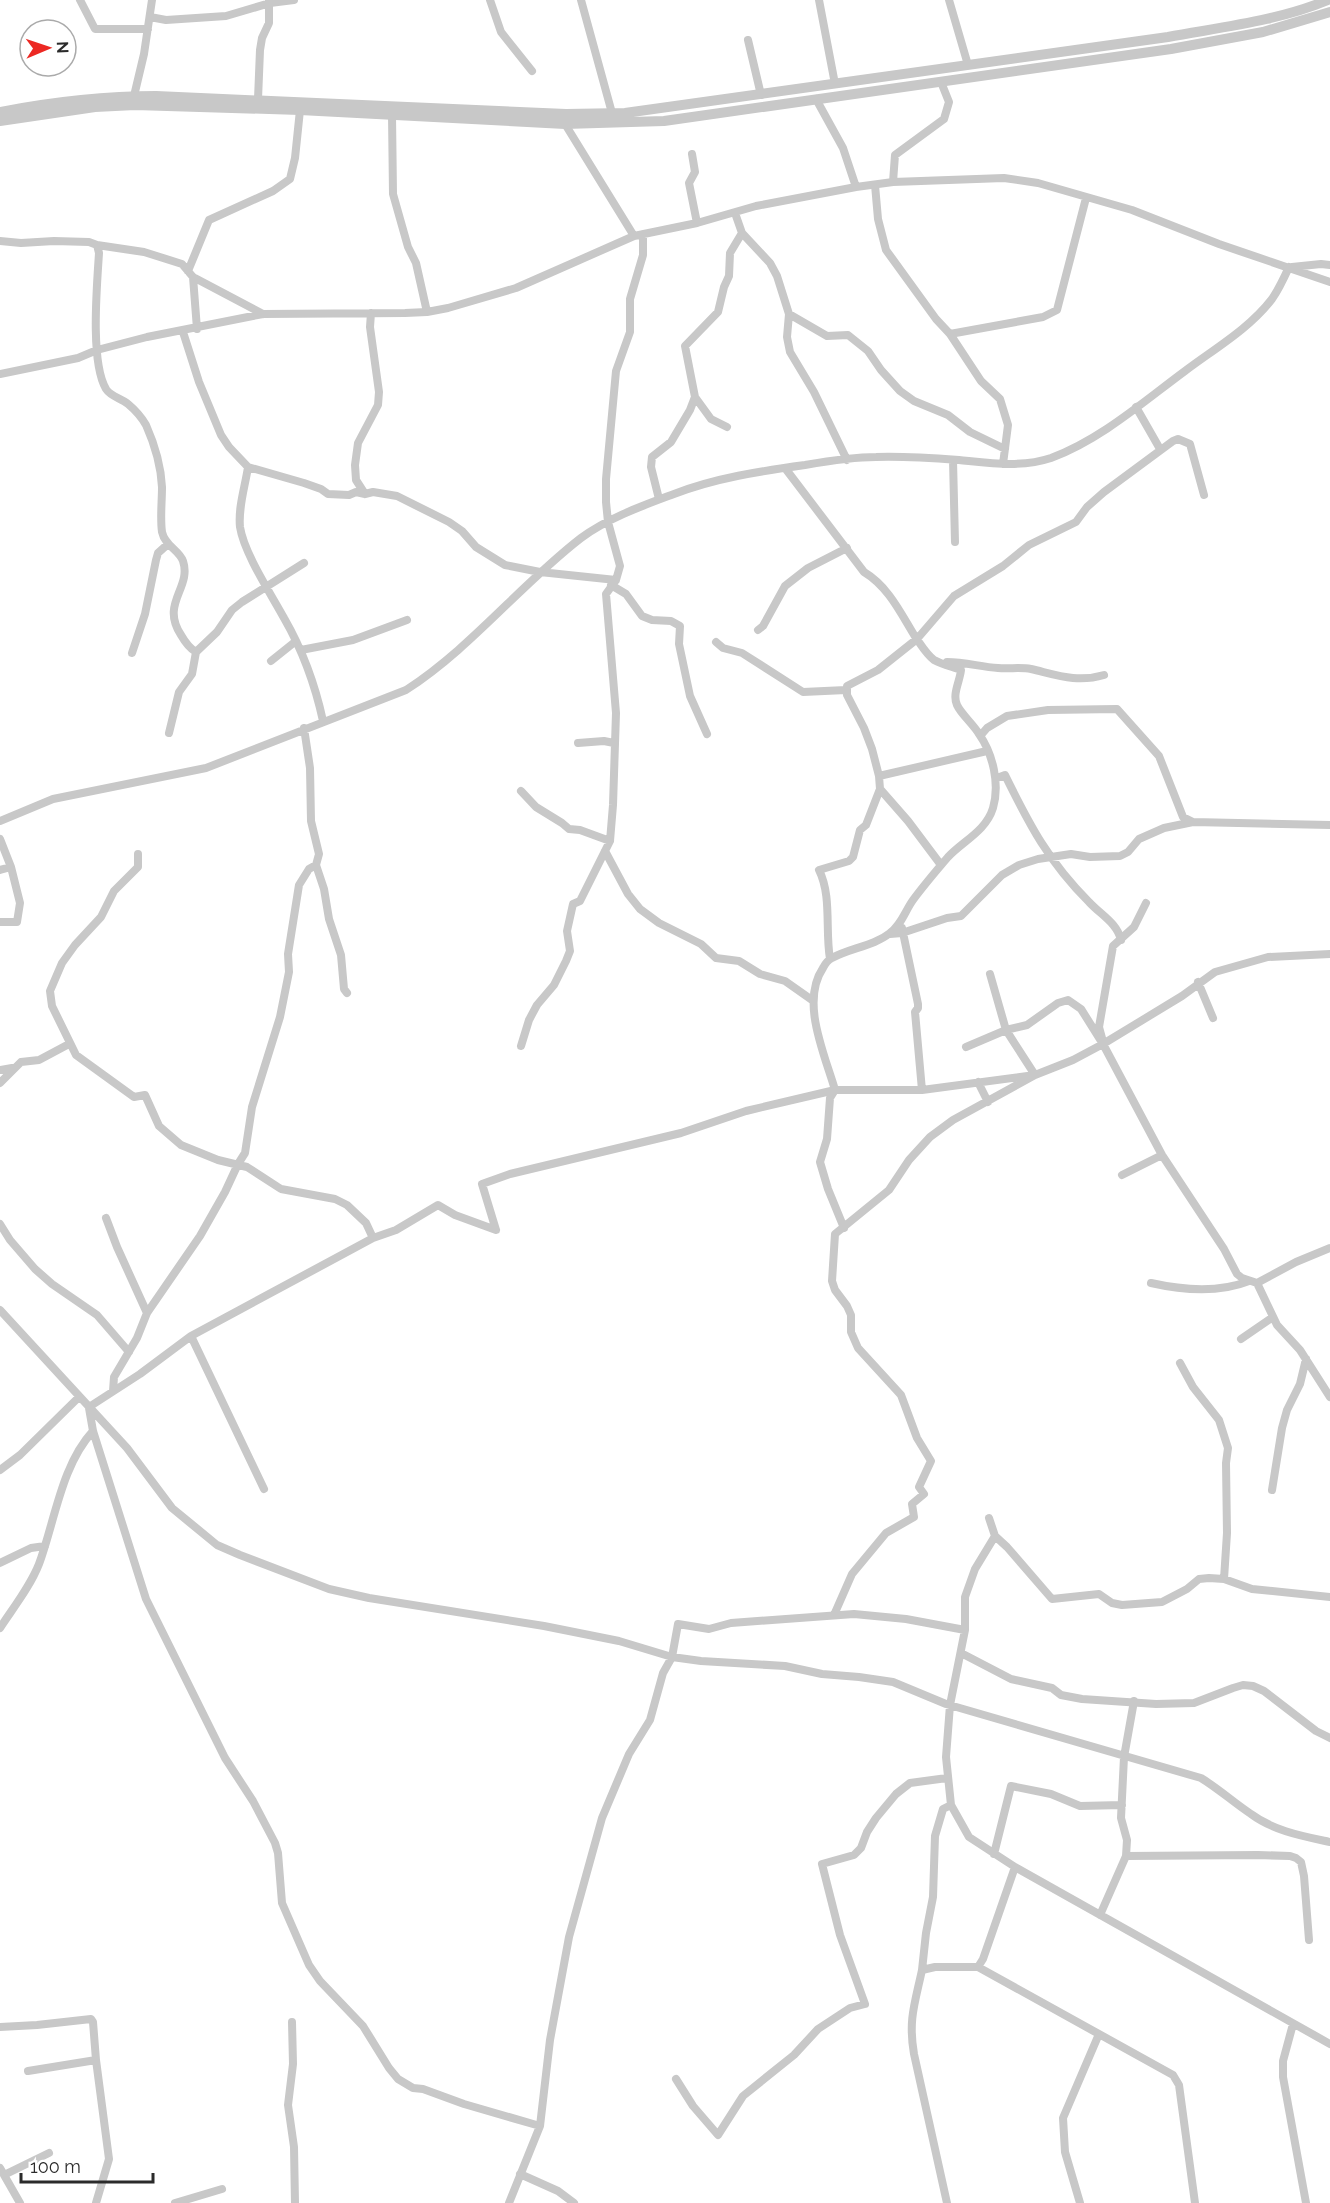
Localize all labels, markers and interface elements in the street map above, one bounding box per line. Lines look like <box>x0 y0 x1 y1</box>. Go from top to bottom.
north arrow <box>18 18 78 78</box>
text: N <box>53 41 72 54</box>
scale bar <box>21 2146 153 2184</box>
text: 100 m <box>30 2156 81 2177</box>

